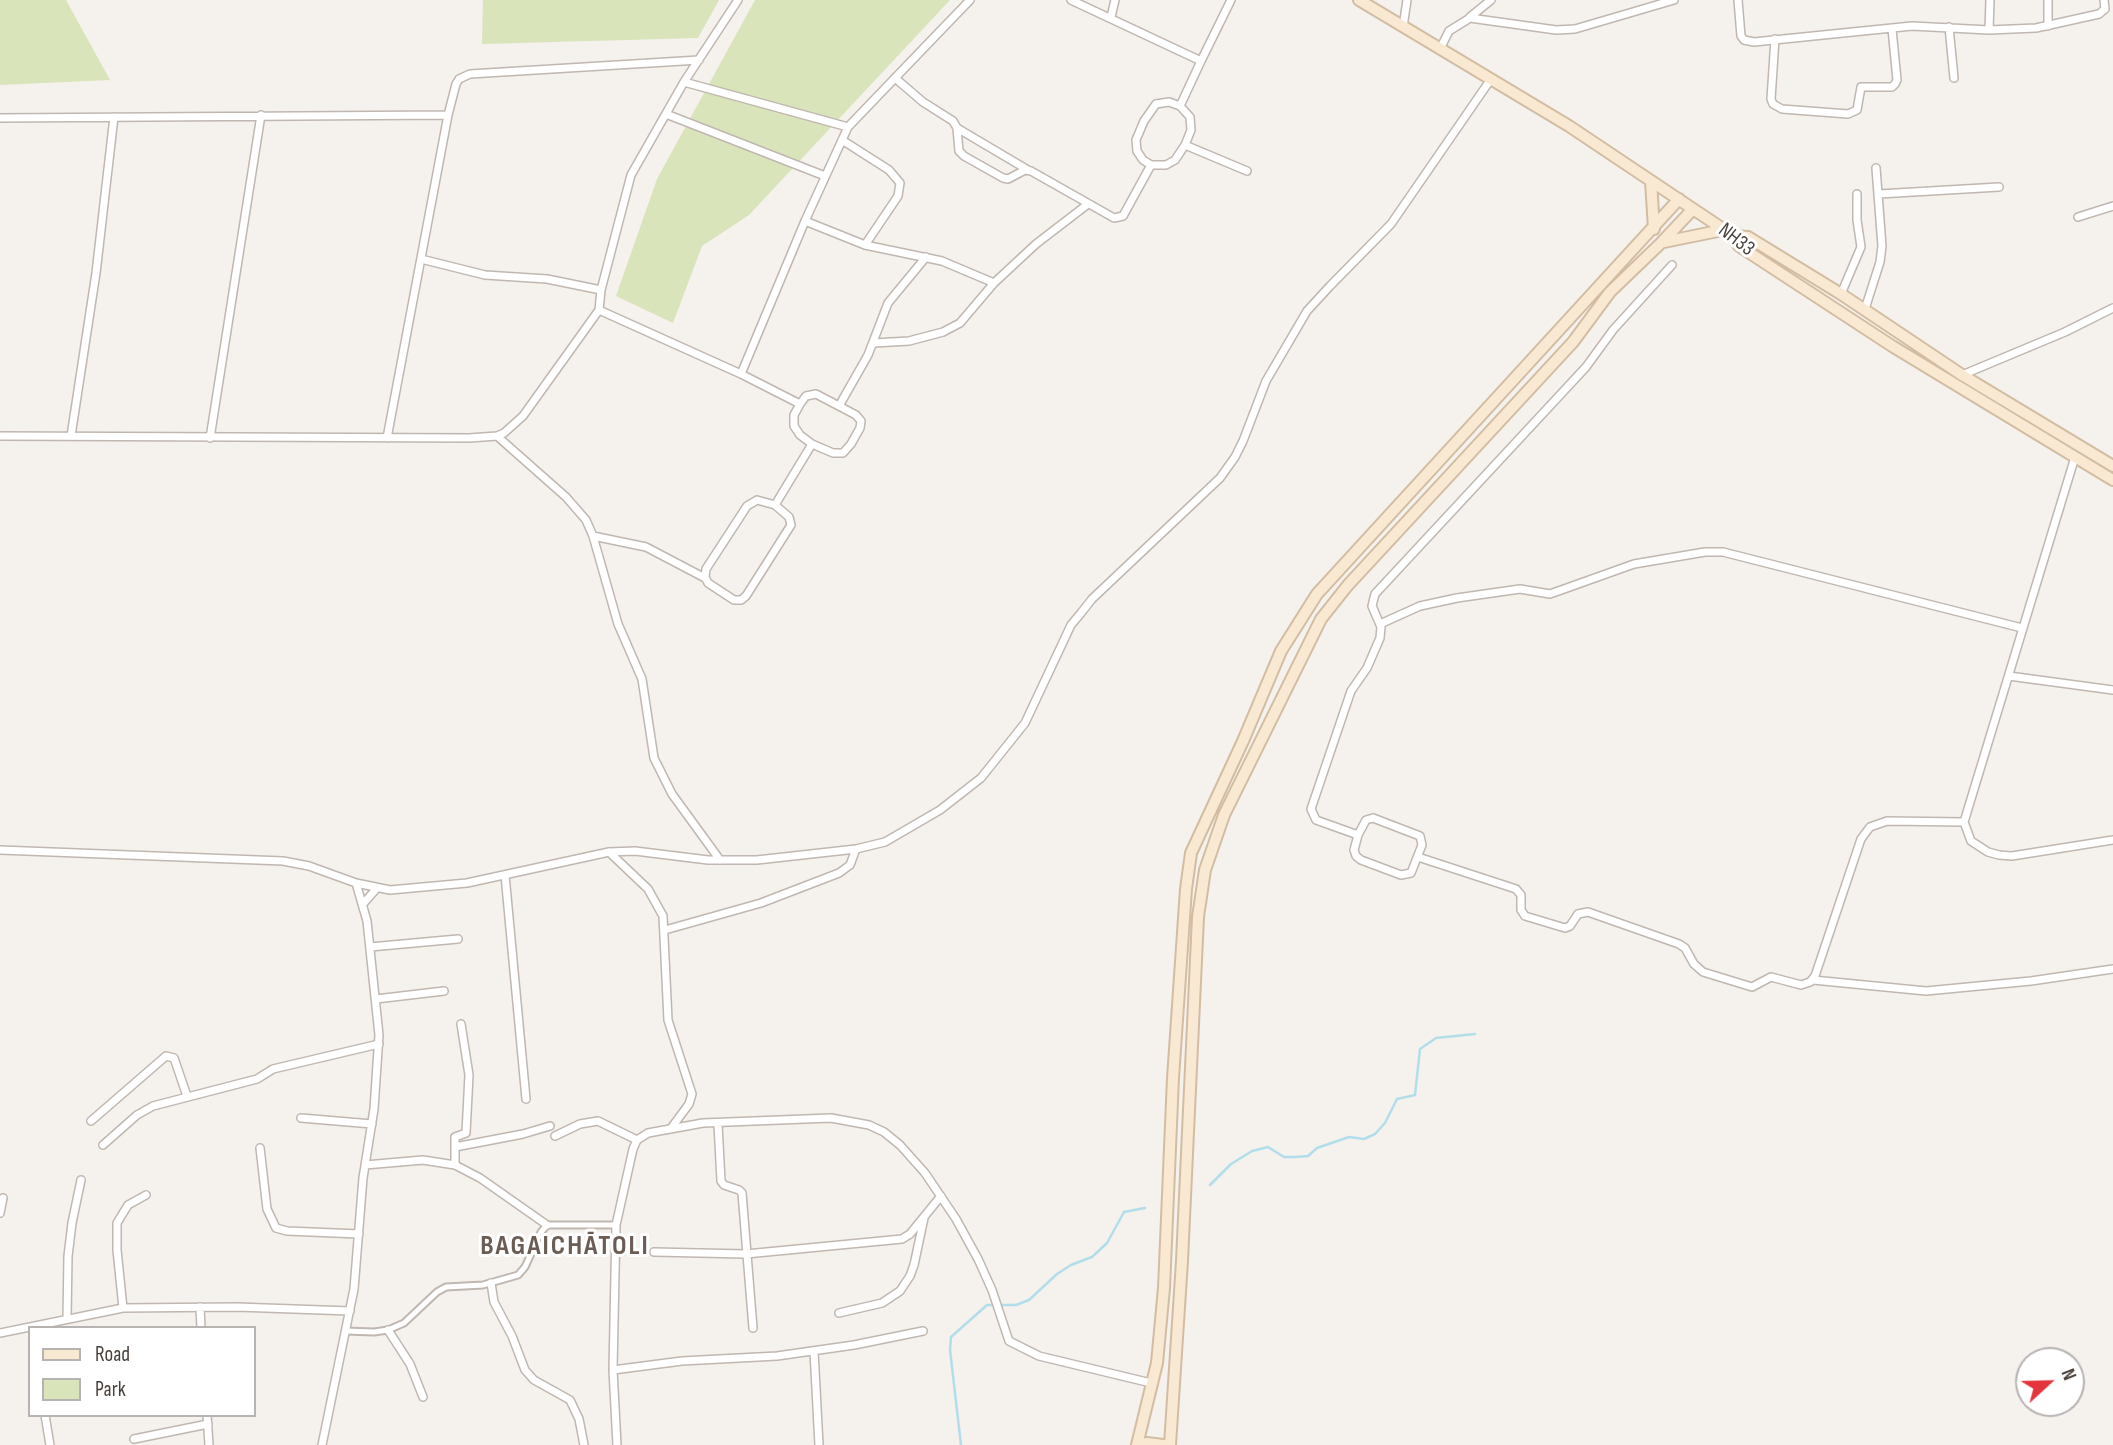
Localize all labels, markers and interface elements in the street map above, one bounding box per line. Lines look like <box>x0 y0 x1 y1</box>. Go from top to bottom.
street label: NH33 <box>1713 218 1759 262</box>
district label: BAGAICHĀTOLI <box>482 1230 648 1264</box>
legend <box>28 1326 256 1417</box>
text: Road <box>95 1342 130 1367</box>
north arrow <box>2015 1347 2085 1417</box>
text: N <box>2056 1366 2081 1384</box>
text: Park <box>95 1377 126 1402</box>

